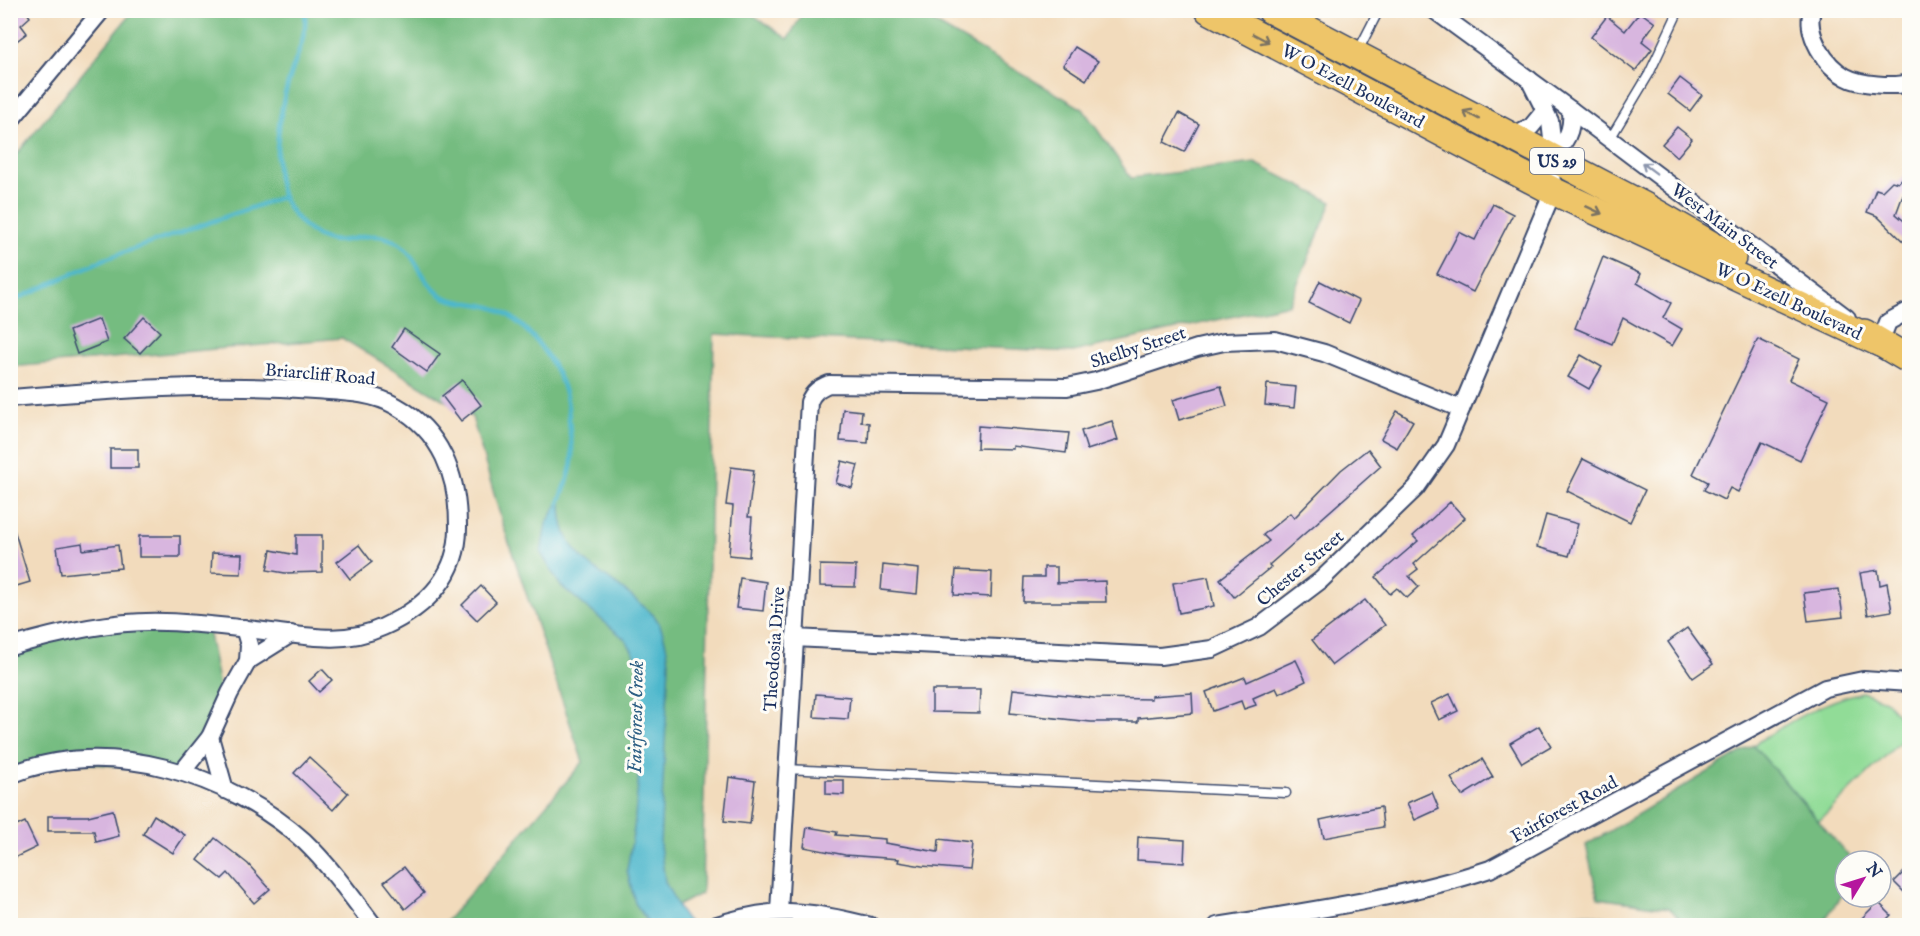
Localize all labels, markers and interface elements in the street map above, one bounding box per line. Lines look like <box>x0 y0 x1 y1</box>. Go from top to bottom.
one-way arrow <box>1252 32 1270 44</box>
street label: W O Ezell Boulevard <box>1277 40 1428 135</box>
one-way arrow <box>1463 109 1480 121</box>
road number: US 29 <box>1530 148 1584 174</box>
one-way arrow <box>1641 162 1657 174</box>
street label: West Main Street <box>1666 179 1782 275</box>
one-way arrow <box>1584 205 1602 217</box>
street label: W O Ezell Boulevard <box>1712 258 1866 346</box>
street label: Shelby Street <box>1088 322 1189 375</box>
street label: Briarcliff Road <box>264 359 376 392</box>
street label: Chester Street <box>1253 526 1349 612</box>
street label: Theodosia Drive <box>760 586 791 712</box>
water label: Fairforest Creek <box>623 660 650 774</box>
street label: Fairforest Road <box>1507 771 1622 849</box>
north arrow <box>1833 849 1893 909</box>
text: N <box>1860 859 1885 883</box>

